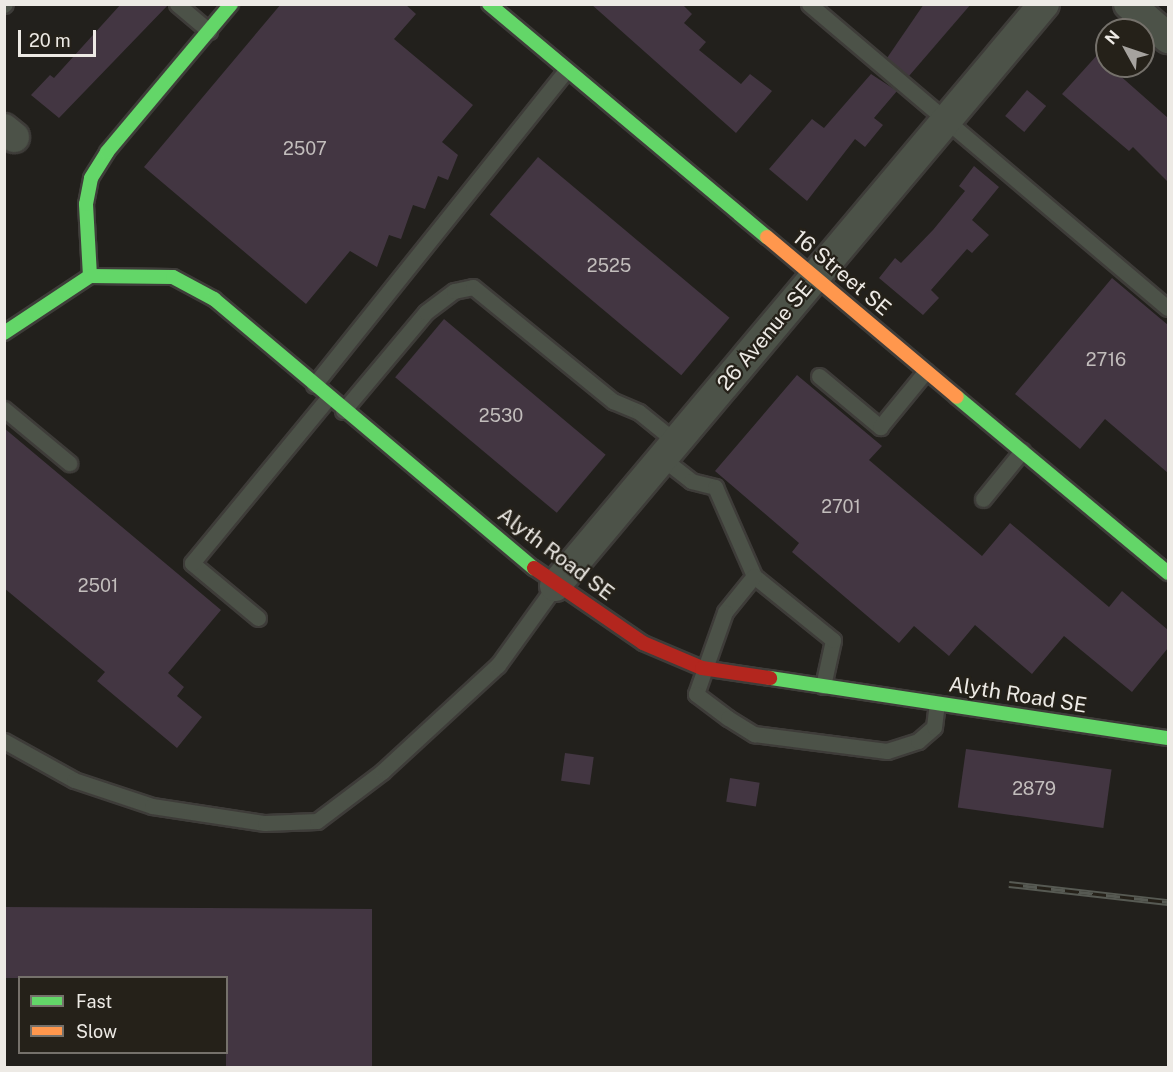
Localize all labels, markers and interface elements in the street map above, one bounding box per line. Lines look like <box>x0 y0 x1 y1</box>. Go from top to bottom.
scale bar <box>21 18 99 56</box>
north arrow <box>1095 18 1155 78</box>
text: N <box>1101 26 1124 48</box>
text: 20 m <box>29 30 71 51</box>
house number: 2507 <box>283 138 327 160</box>
street label: 16 Street SE <box>788 225 896 321</box>
house number: 2525 <box>587 255 631 277</box>
street label: 26 Avenue SE <box>712 276 818 396</box>
house number: 2716 <box>1086 349 1126 371</box>
house number: 2530 <box>479 405 523 427</box>
house number: 2701 <box>821 496 861 518</box>
street label: Alyth Road SE <box>493 502 619 606</box>
house number: 2501 <box>78 575 118 597</box>
street label: Alyth Road SE <box>947 672 1089 718</box>
house number: 2879 <box>1012 778 1056 800</box>
legend <box>18 976 228 1054</box>
text: Fast <box>76 991 112 1012</box>
text: Slow <box>76 1021 117 1042</box>

